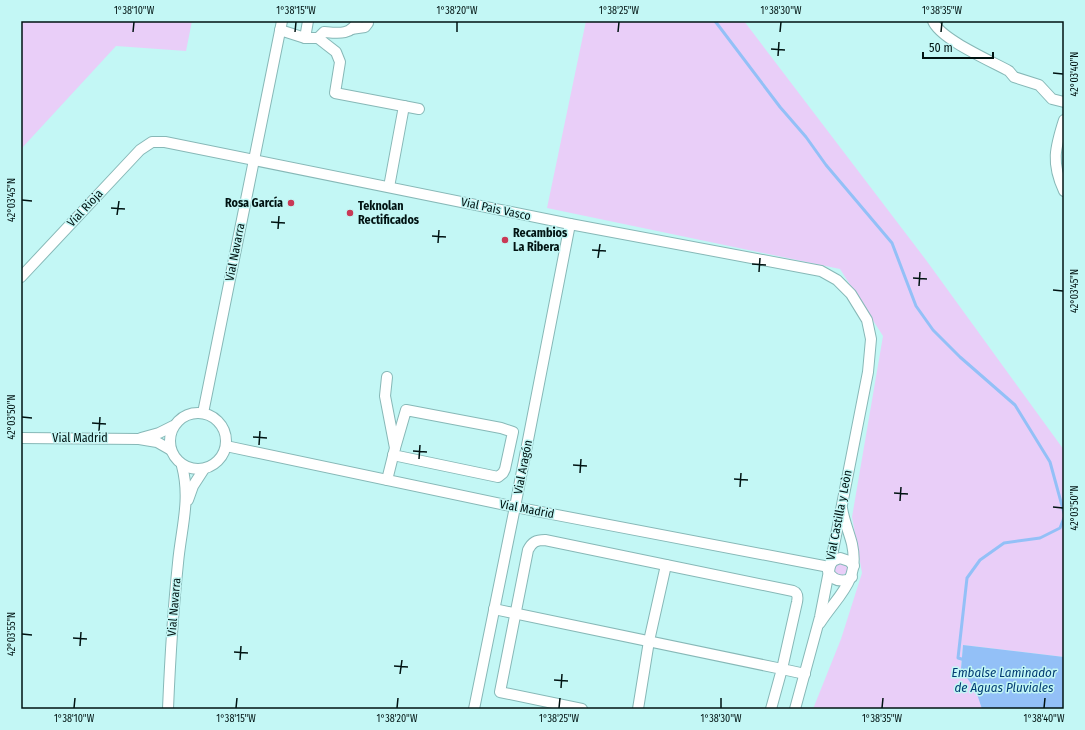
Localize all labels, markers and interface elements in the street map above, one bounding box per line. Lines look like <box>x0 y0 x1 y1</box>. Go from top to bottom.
text: 1°38'10"W <box>114 5 155 17</box>
text: 1°38'15"W <box>276 5 316 17</box>
text: 1°38'20"W <box>437 5 478 17</box>
text: 1°38'25"W <box>599 5 639 17</box>
text: 1°38'30"W <box>761 5 802 17</box>
text: 1°38'35"W <box>922 5 963 17</box>
scale bar <box>923 34 993 60</box>
text: 50 m <box>929 41 953 55</box>
text: 42°03'40"N <box>1069 52 1081 96</box>
text: 42°03'45"N <box>6 178 18 222</box>
street label: Vial Rioja <box>64 186 106 229</box>
street label: Vial Pais Vasco <box>460 195 532 223</box>
place label: Rosa García <box>225 196 283 210</box>
marker: Rosa García <box>286 198 296 208</box>
place label: Teknolan Rectificados <box>358 199 420 227</box>
marker: Teknolan Rectificados <box>345 208 355 218</box>
street label: Vial Navarra <box>223 222 248 282</box>
place label: Recambios La Ribera <box>513 226 568 254</box>
marker: Recambios La Ribera <box>500 235 510 245</box>
text: 42°03'45"N <box>1069 269 1081 313</box>
text: 42°03'50"N <box>6 395 18 440</box>
street label: Vial Madrid <box>52 431 108 445</box>
street label: Vial Aragón <box>511 439 535 495</box>
street label: Vial Castilla y Leòn <box>823 469 855 561</box>
text: 42°03'50"N <box>1069 486 1081 531</box>
street label: Vial Madrid <box>498 497 556 521</box>
street label: Vial Navarra <box>164 577 184 637</box>
text: 42°03'55"N <box>6 612 18 656</box>
water label: Embalse Laminador de Aguas Pluviales <box>952 665 1057 695</box>
text: 1°38'10"W <box>54 713 95 725</box>
text: 1°38'15"W <box>216 713 256 725</box>
text: 1°38'20"W <box>377 713 418 725</box>
text: 1°38'25"W <box>539 713 579 725</box>
text: 1°38'30"W <box>701 713 742 725</box>
text: 1°38'35"W <box>862 713 903 725</box>
text: 1°38'40"W <box>1024 713 1065 725</box>

